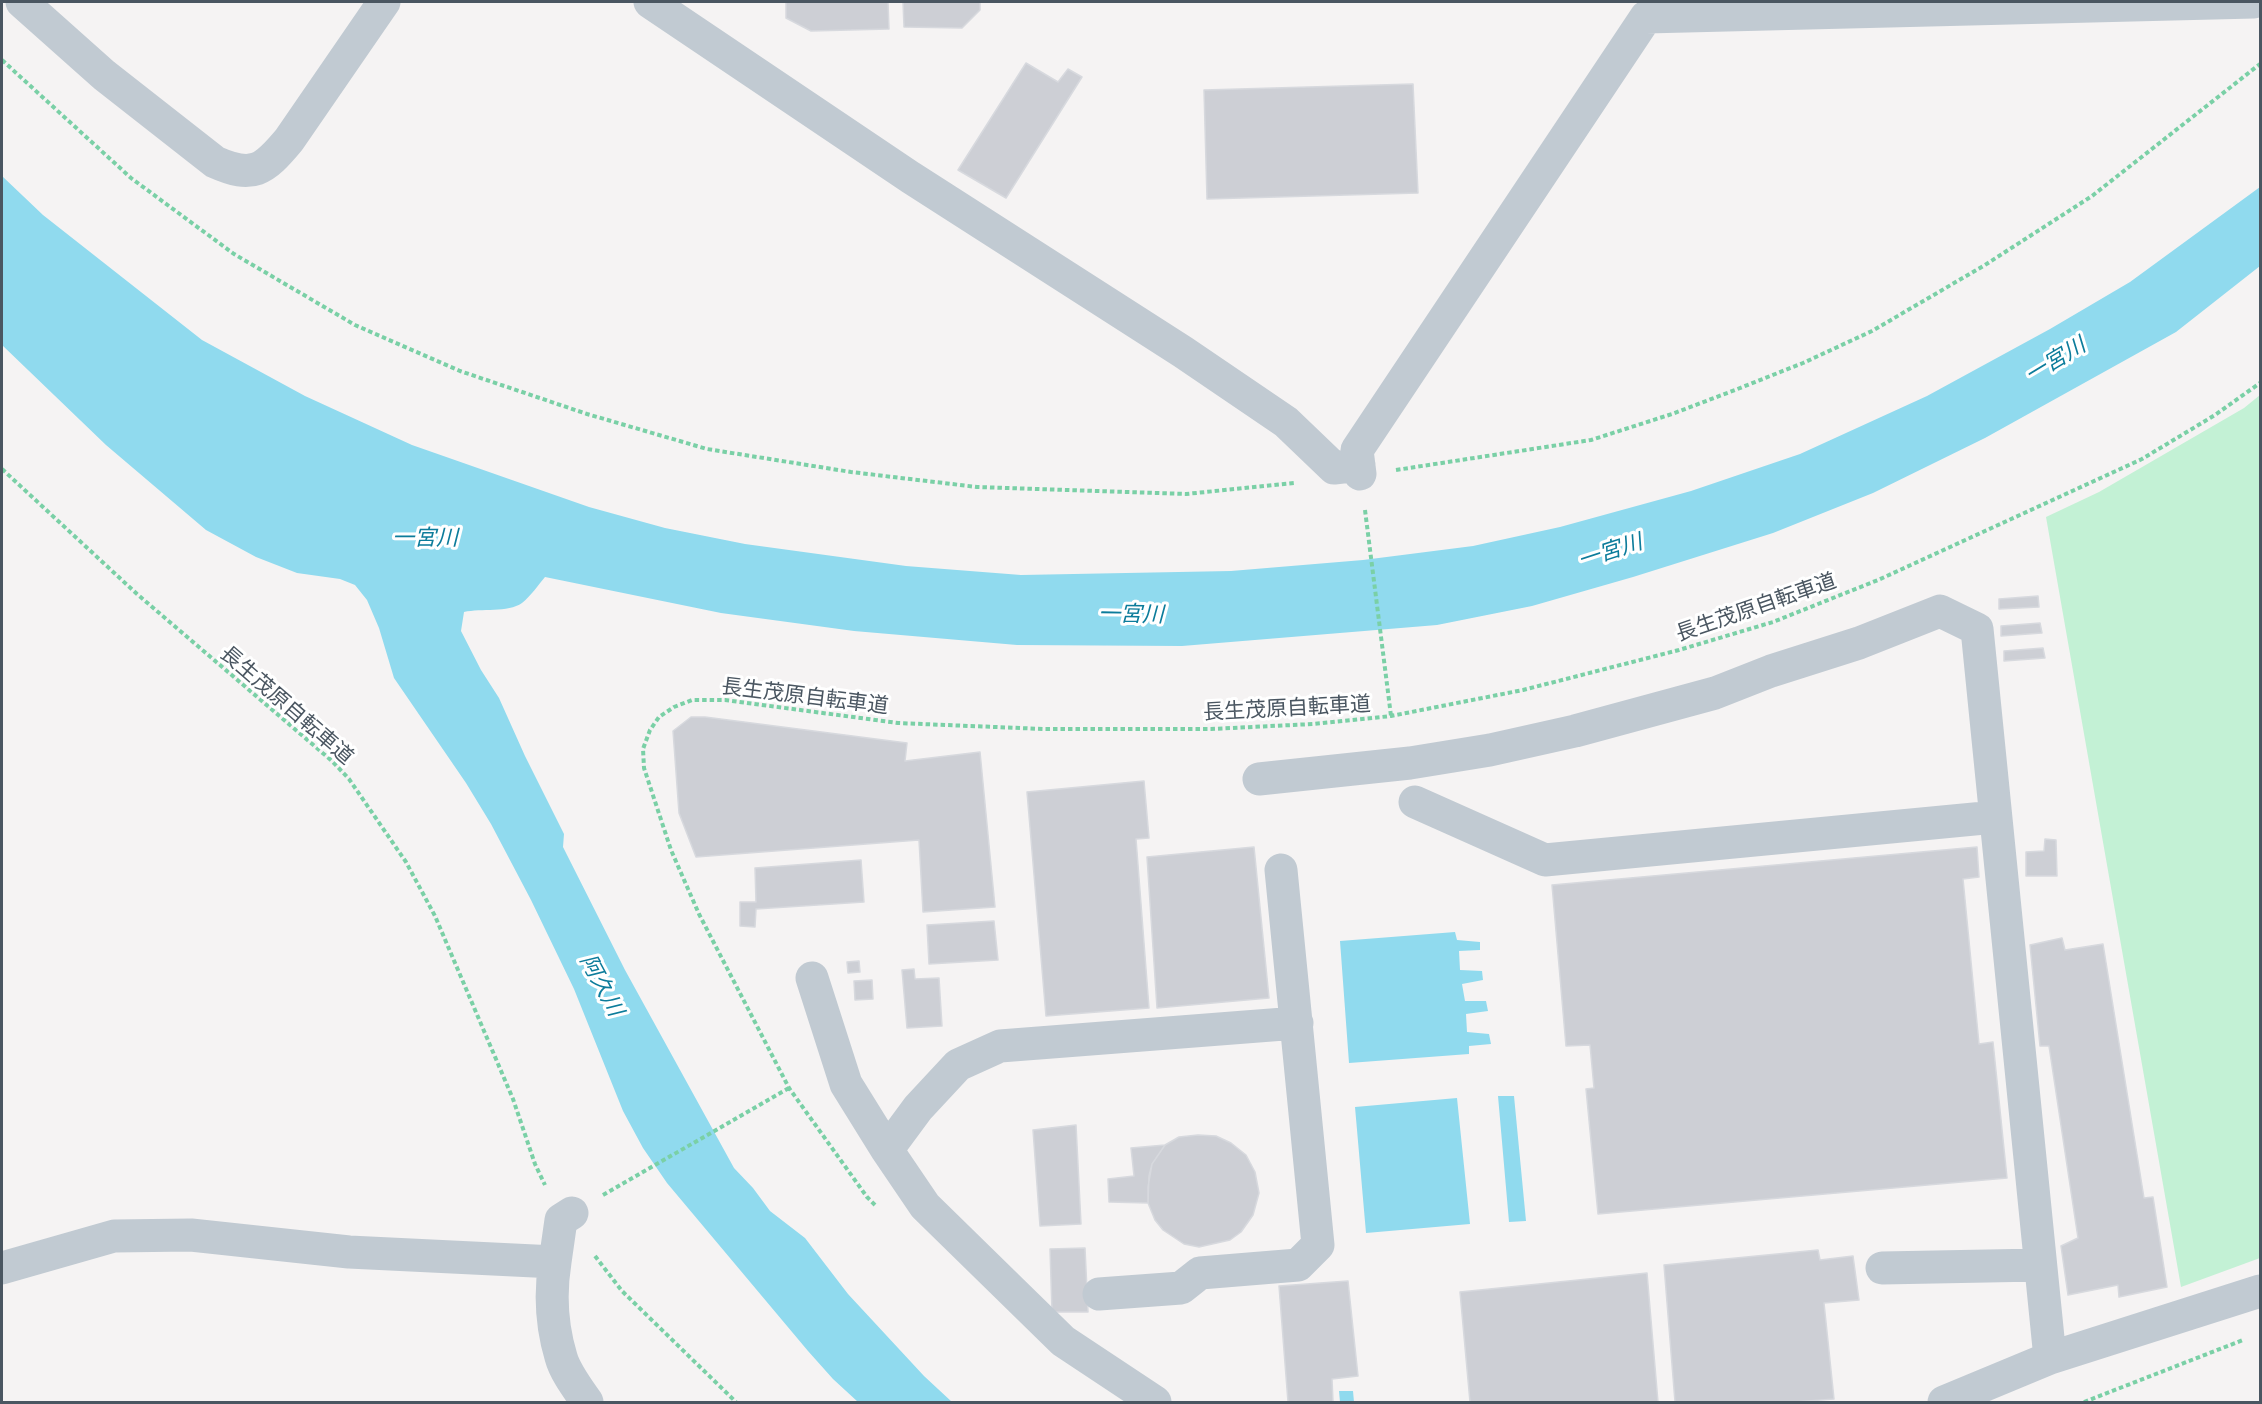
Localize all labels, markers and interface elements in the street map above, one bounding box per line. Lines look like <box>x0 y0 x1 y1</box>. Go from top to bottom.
water label: 一宮川 <box>2020 332 2090 388</box>
water label: 一宮川 <box>392 525 458 551</box>
water label: 一宮川 <box>1575 528 1645 574</box>
street label: 長生茂原自転車道 <box>1672 568 1840 646</box>
water label: 一宮川 <box>1098 600 1164 628</box>
street label: 長生茂原自転車道 <box>215 640 359 770</box>
street label: 長生茂原自転車道 <box>720 673 890 719</box>
street label: 長生茂原自転車道 <box>1202 691 1372 725</box>
water label: 阿久川 <box>575 950 629 1020</box>

